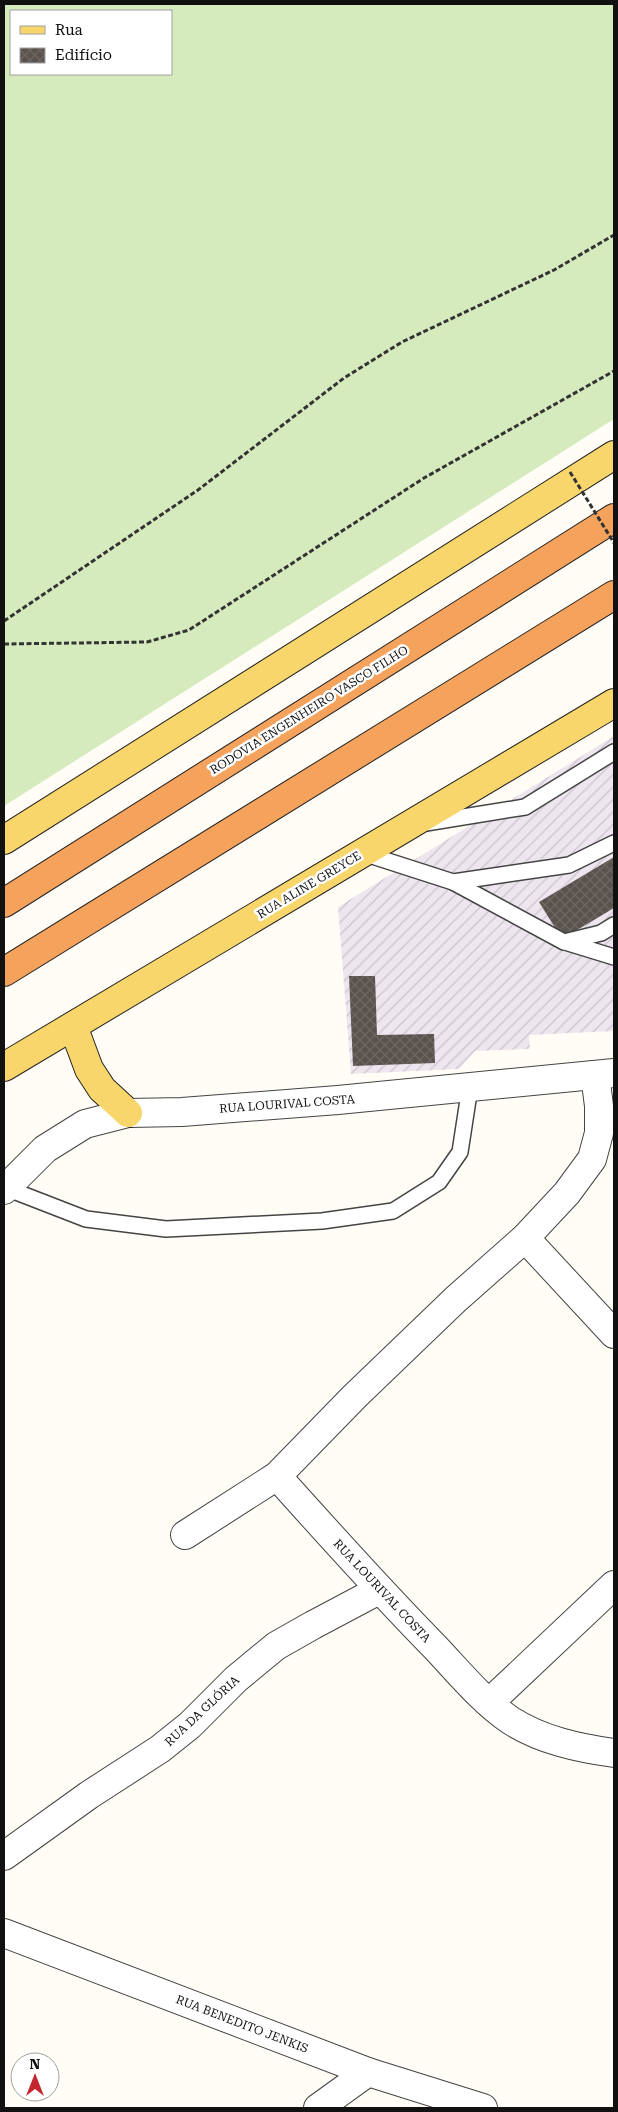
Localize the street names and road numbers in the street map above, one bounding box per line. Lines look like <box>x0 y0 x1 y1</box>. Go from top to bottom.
street label: RODOVIA ENGENHEIRO VASCO FILHO <box>207 643 411 777</box>
street label: RUA ALINE GREYCE <box>255 848 363 922</box>
street label: RUA LOURIVAL COSTA <box>219 1092 356 1116</box>
street label: RUA LOURIVAL COSTA <box>330 1536 434 1646</box>
street label: RUA DA GLÓRIA <box>162 1673 243 1749</box>
street label: RUA BENEDITO JENKIS <box>174 1992 310 2056</box>

